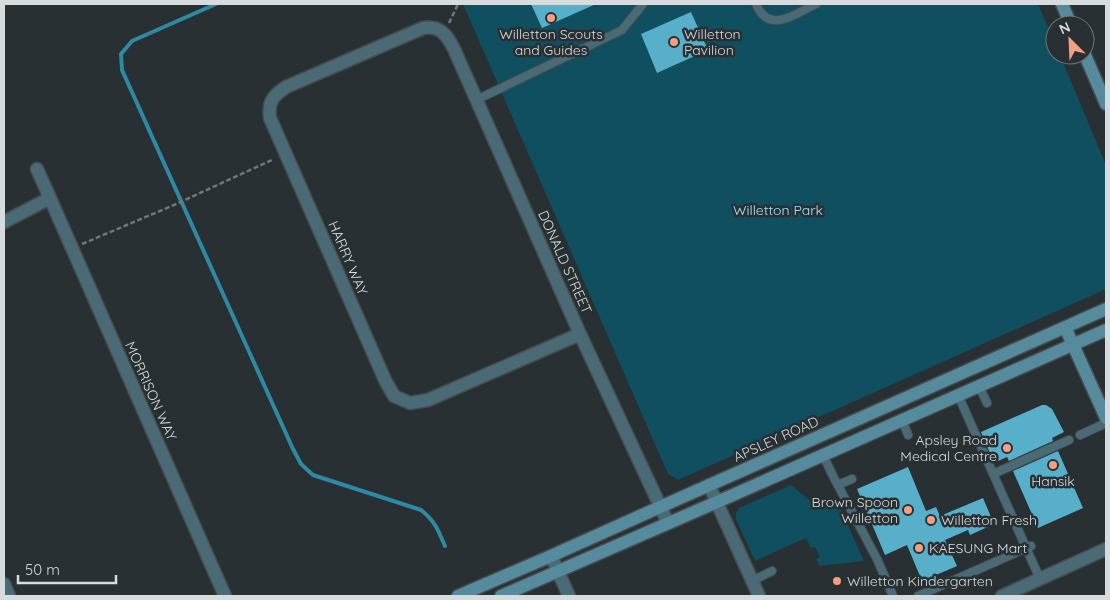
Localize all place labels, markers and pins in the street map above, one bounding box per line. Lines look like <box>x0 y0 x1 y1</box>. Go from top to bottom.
marker: Willetton Scouts and Guides <box>545 12 557 24</box>
place label: Willetton Scouts and Guides <box>499 25 603 59</box>
place label: Willetton Pavilion <box>684 25 741 59</box>
marker: Willetton Pavilion <box>668 36 680 48</box>
place label: Apsley Road Medical Centre <box>900 431 997 465</box>
marker: Apsley Road Medical Centre <box>1001 442 1013 454</box>
marker: Hansik <box>1047 459 1059 471</box>
place label: Hansik <box>1031 472 1075 490</box>
place label: Brown Spoon Willetton <box>812 493 898 527</box>
marker: Brown Spoon Willetton <box>902 504 914 516</box>
place label: Willetton Fresh <box>941 511 1037 529</box>
marker: Willetton Fresh <box>925 514 937 526</box>
place label: KAESUNG Mart <box>929 539 1028 557</box>
marker: KAESUNG Mart <box>913 542 925 554</box>
place label: Willetton Kindergarten <box>847 572 993 590</box>
marker: Willetton Kindergarten <box>831 575 843 587</box>

